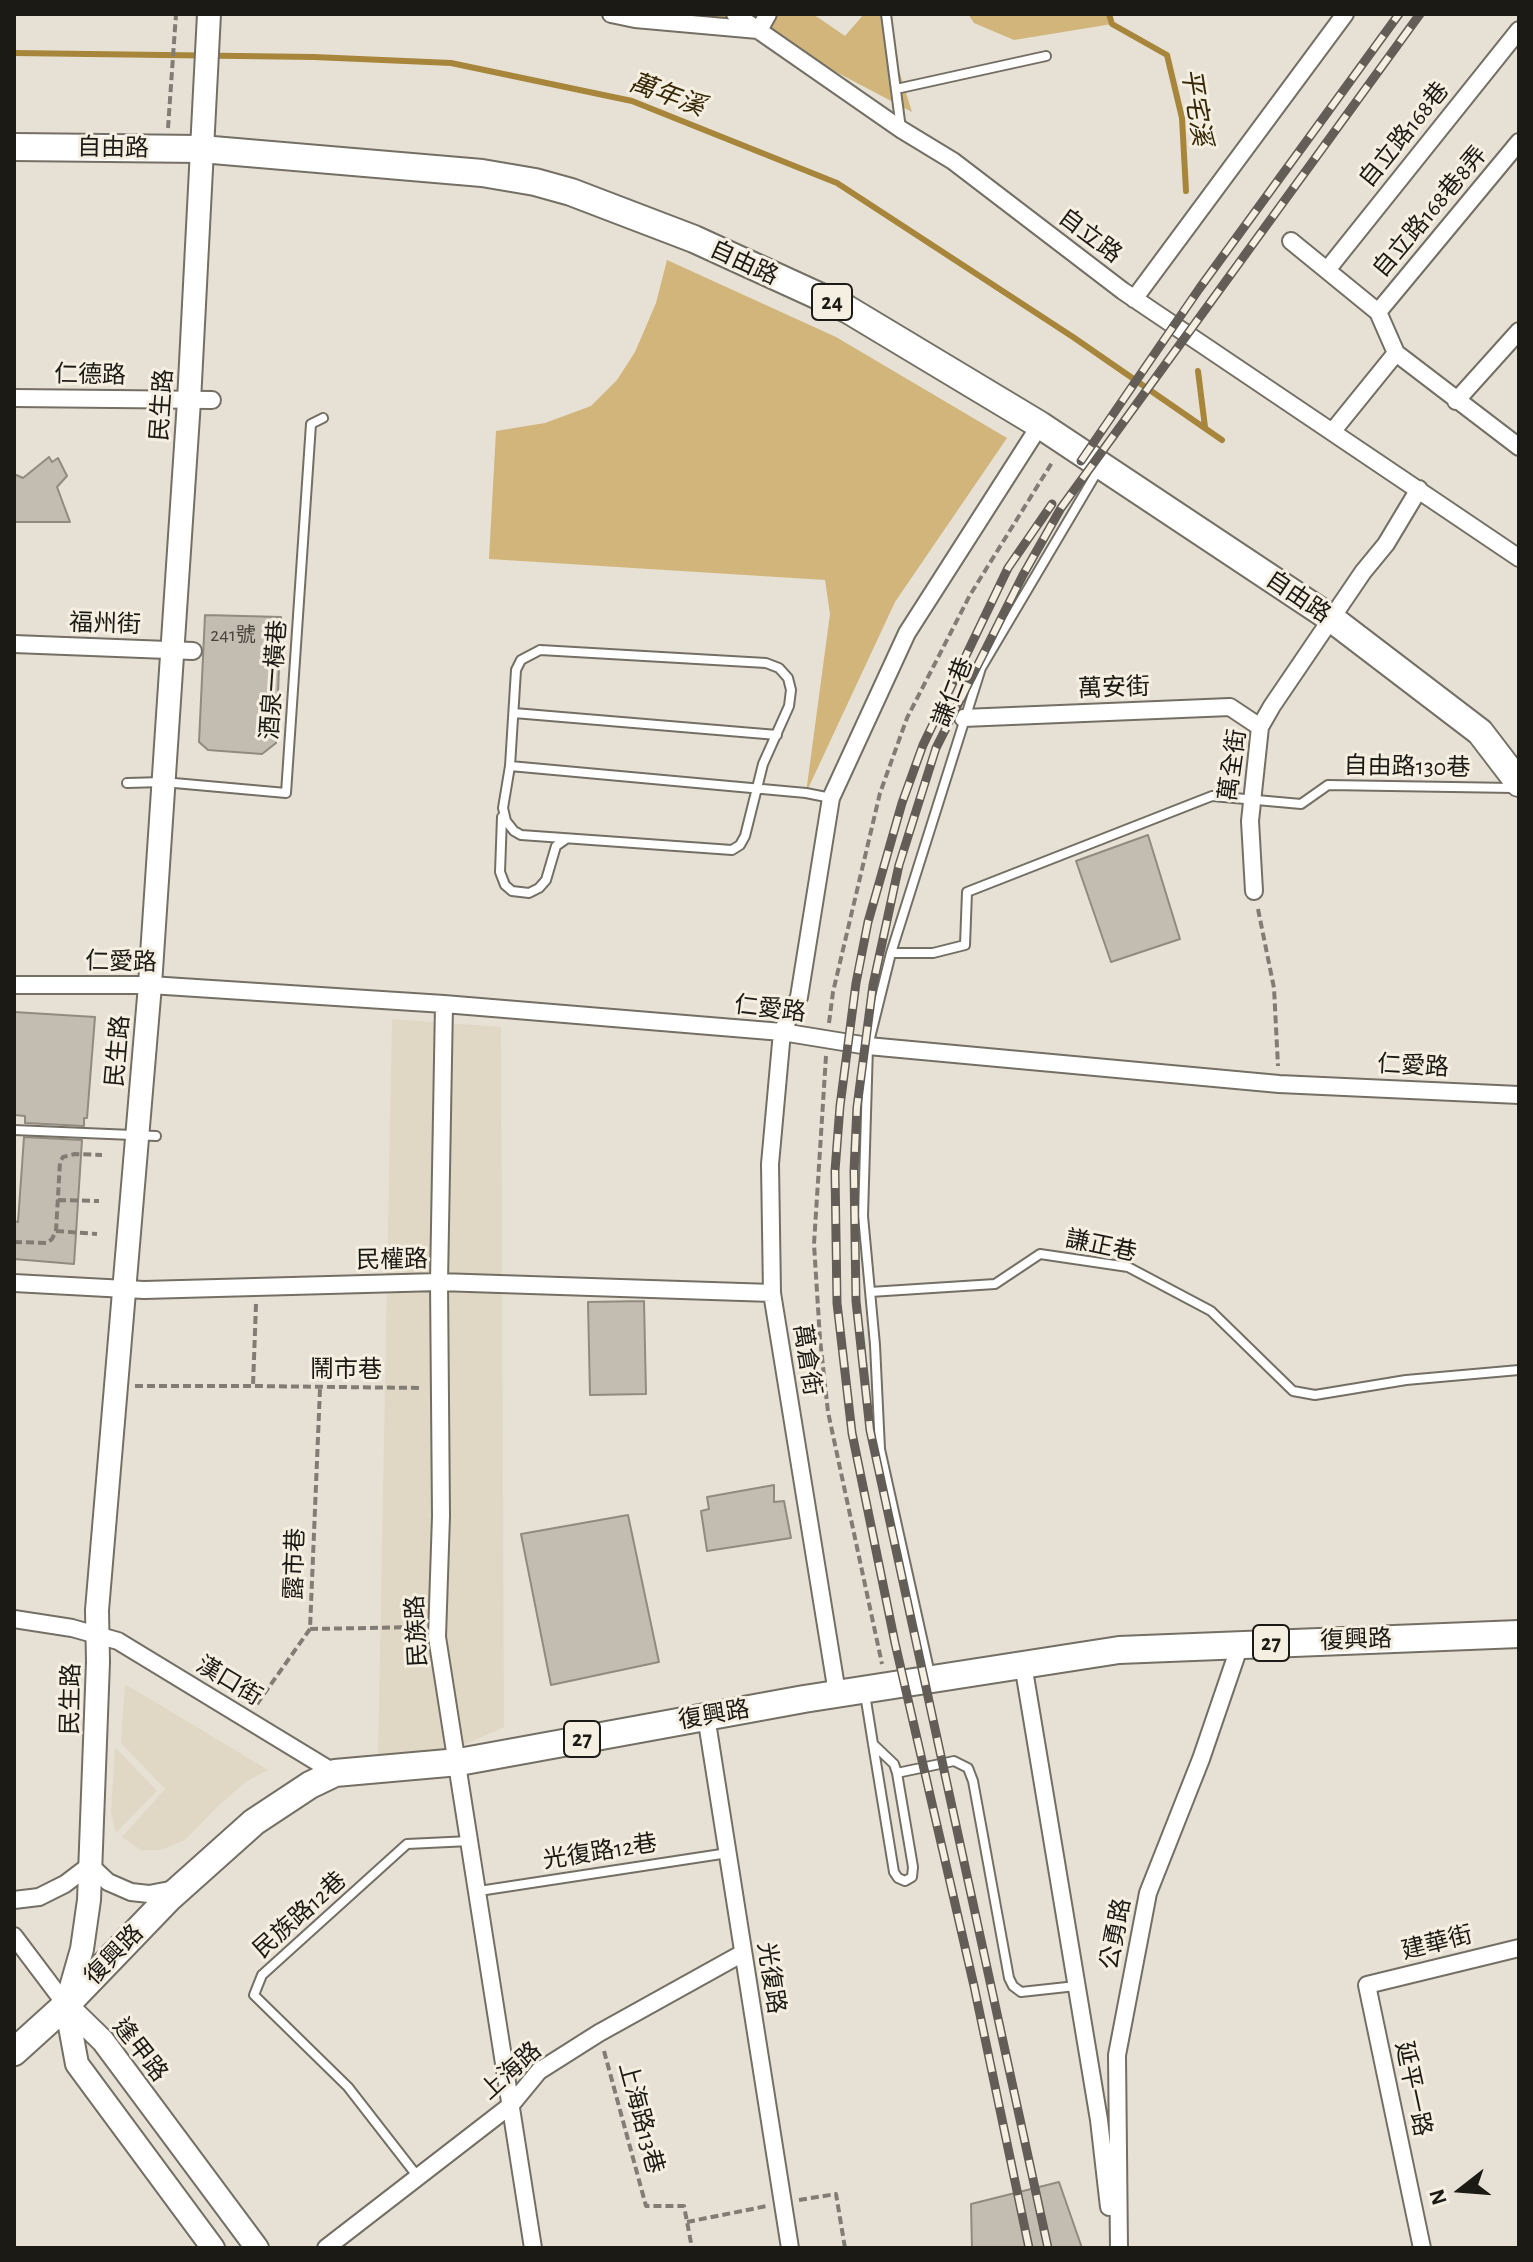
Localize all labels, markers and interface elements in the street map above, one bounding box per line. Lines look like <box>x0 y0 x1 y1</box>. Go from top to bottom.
water label: 平宅溪 <box>1174 66 1218 148</box>
water label: 萬年溪 <box>625 67 709 123</box>
street label: 自立路168巷 <box>1353 77 1455 193</box>
street label: 自由路 <box>77 133 149 163</box>
street label: 自立路168巷8弄 <box>1367 141 1493 283</box>
street label: 自立路 <box>1053 203 1127 269</box>
street label: 自由路 <box>705 235 783 291</box>
road number: 24 <box>812 284 852 320</box>
street label: 仁德路 <box>54 360 126 390</box>
street label: 民生路 <box>145 368 179 442</box>
street label: 自由路 <box>1260 565 1336 629</box>
street label: 福州街 <box>69 608 141 640</box>
street label: 酒泉一橫巷 <box>255 619 293 741</box>
house number: 241號 <box>210 623 256 647</box>
street label: 謙仁巷 <box>927 653 979 731</box>
street label: 萬安街 <box>1078 672 1150 704</box>
street label: 萬全街 <box>1214 727 1252 803</box>
street label: 自由路130巷 <box>1343 751 1471 783</box>
street label: 仁愛路 <box>85 947 157 977</box>
street label: 仁愛路 <box>733 990 807 1028</box>
street label: 民生路 <box>101 1014 135 1088</box>
street label: 仁愛路 <box>1376 1050 1450 1082</box>
street label: 謙正巷 <box>1063 1224 1139 1268</box>
street label: 民權路 <box>356 1245 428 1275</box>
street label: 萬倉街 <box>787 1322 827 1398</box>
street label: 鬧市巷 <box>310 1356 382 1384</box>
street label: 露市巷 <box>279 1528 311 1600</box>
street label: 民族路 <box>401 1594 433 1668</box>
street label: 復興路 <box>1320 1624 1392 1656</box>
road number: 27 <box>1253 1625 1289 1661</box>
street label: 漢口街 <box>191 1650 267 1712</box>
street label: 民生路 <box>56 1663 86 1735</box>
street label: 復興路 <box>676 1695 752 1735</box>
road number: 27 <box>564 1721 600 1757</box>
street label: 光復路12巷 <box>541 1829 659 1875</box>
street label: 民族路12巷 <box>248 1866 352 1964</box>
street label: 公勇路 <box>1095 1896 1137 1972</box>
street label: 復興路 <box>79 1919 149 1991</box>
street label: 建華街 <box>1399 1920 1475 1966</box>
street label: 光復路 <box>751 1940 791 2016</box>
street label: 逢甲路 <box>106 2013 174 2087</box>
street label: 上海路 <box>475 2036 547 2106</box>
street label: 延平一路 <box>1389 2039 1437 2139</box>
street label: 上海路13巷 <box>612 2059 670 2177</box>
north arrow <box>1421 2150 1501 2230</box>
text: N <box>1425 2186 1451 2208</box>

